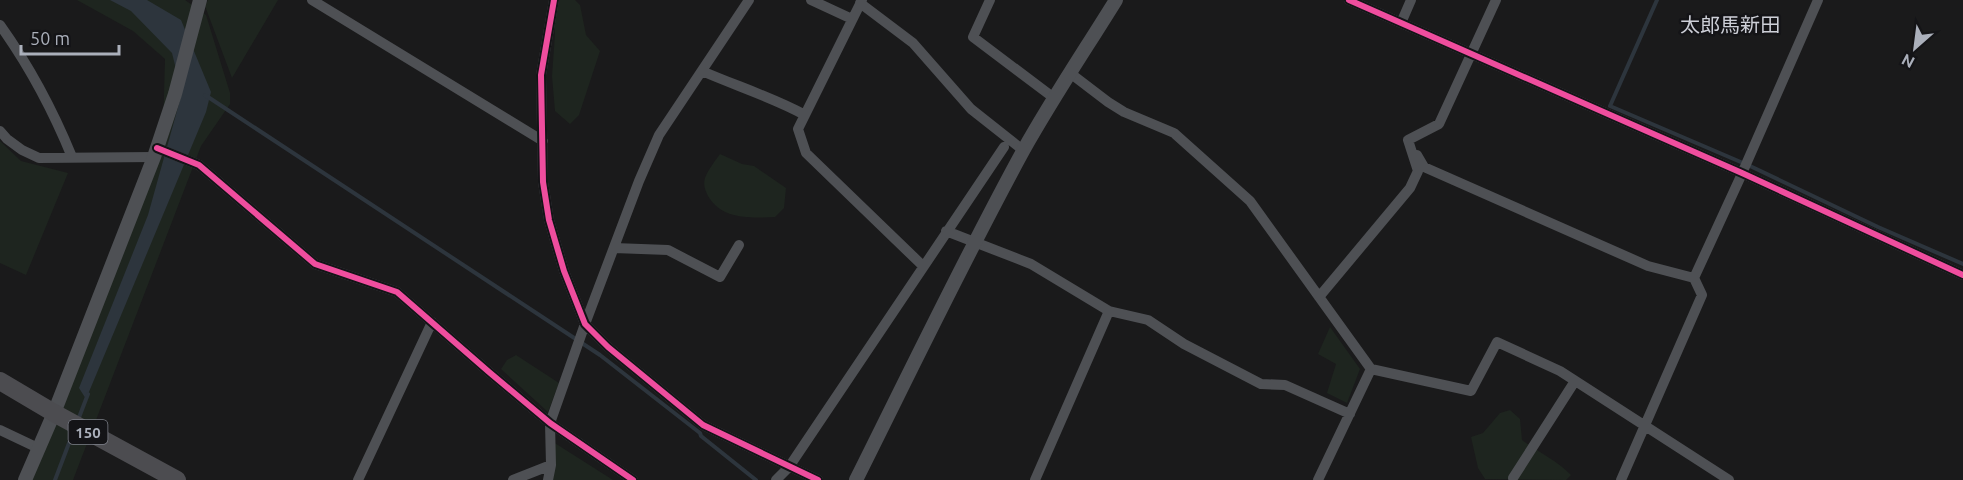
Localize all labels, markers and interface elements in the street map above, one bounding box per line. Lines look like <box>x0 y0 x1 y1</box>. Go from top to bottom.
district label: 太郎馬新田 <box>1680 13 1780 36</box>
scale bar <box>21 18 118 56</box>
north arrow <box>1885 18 1945 78</box>
text: 50 m <box>30 28 70 48</box>
text: N <box>1898 50 1917 72</box>
road number: 150 <box>68 420 107 444</box>

